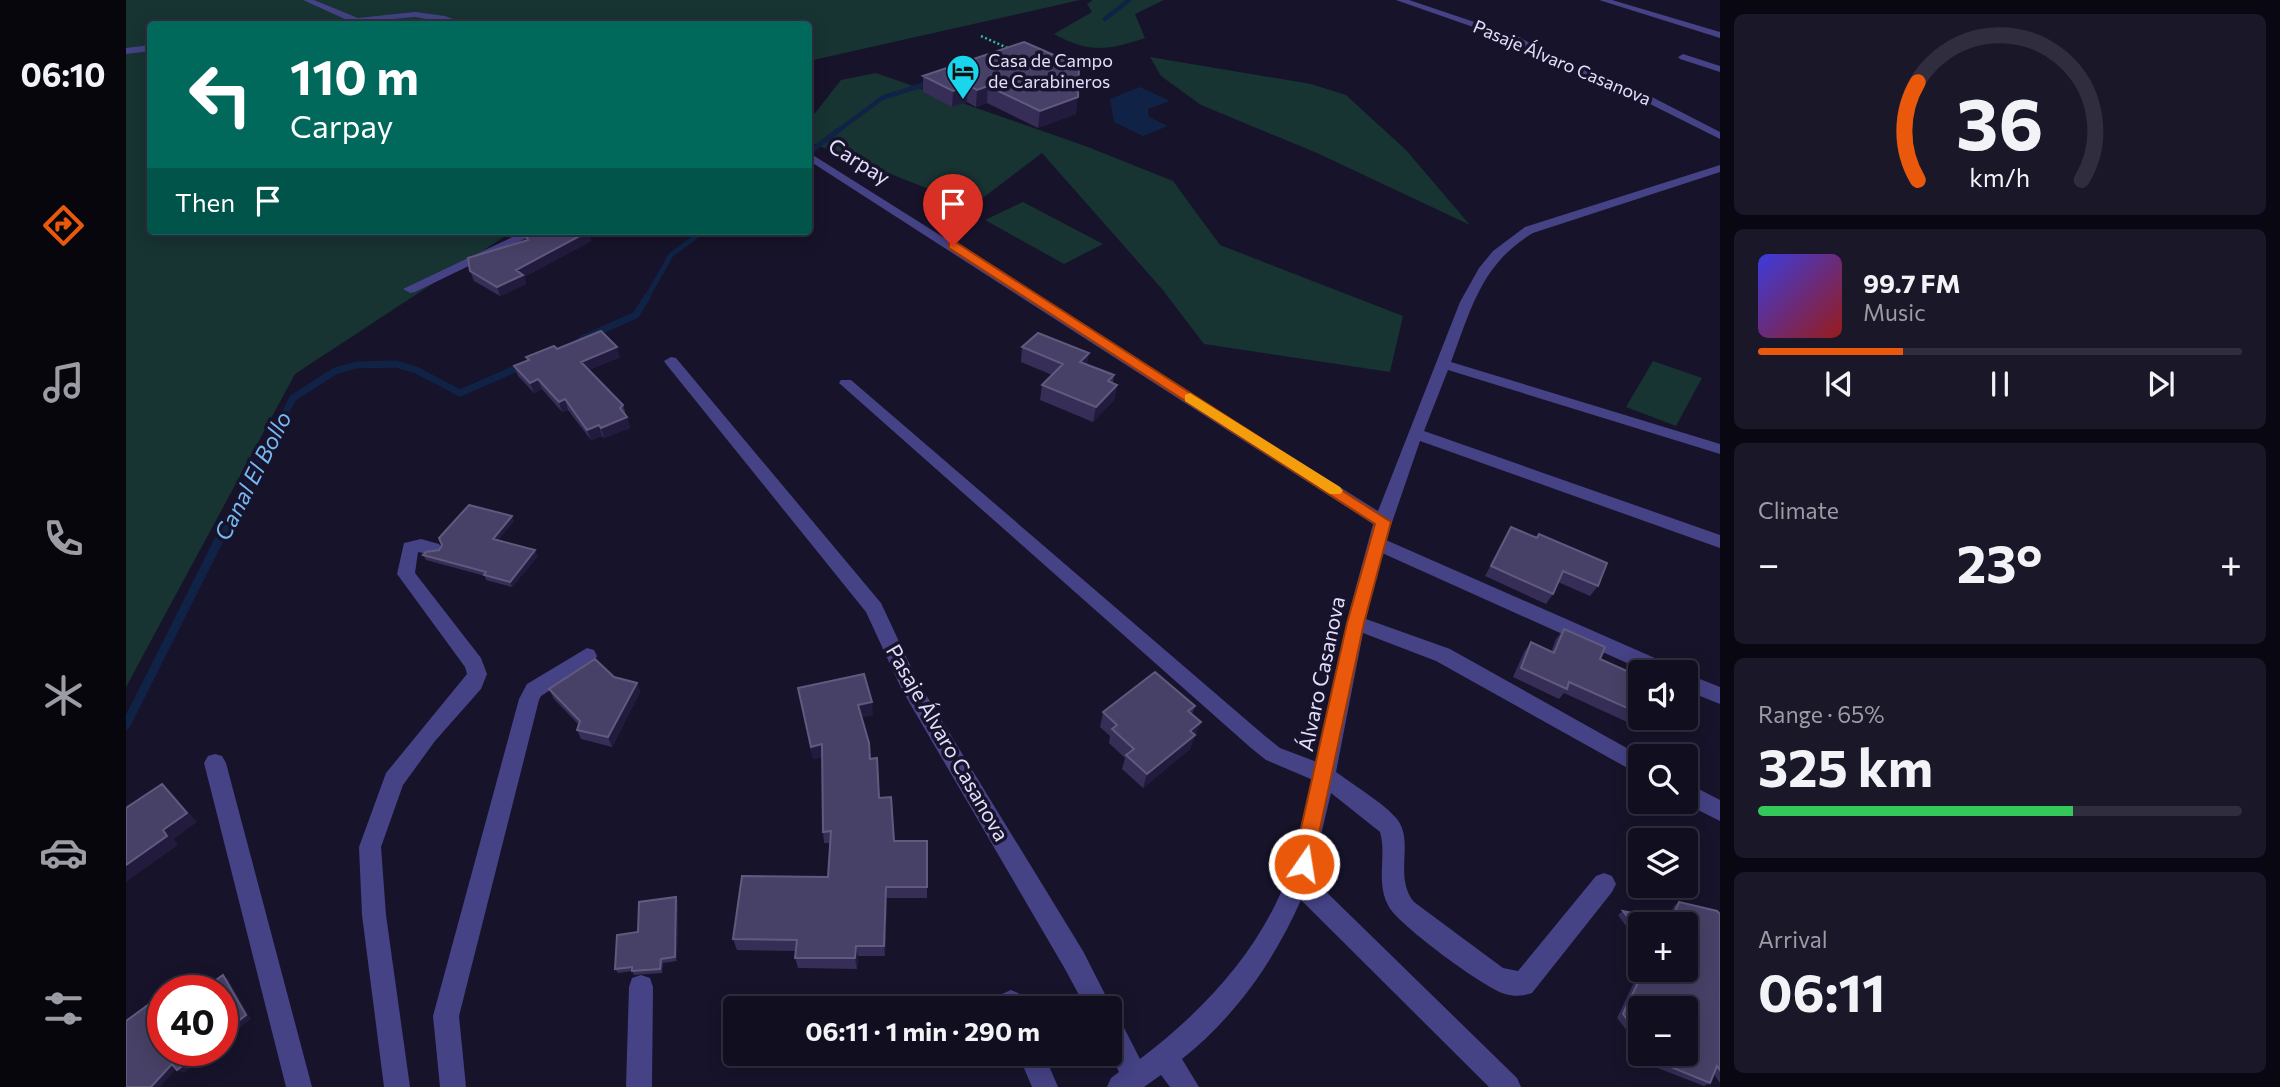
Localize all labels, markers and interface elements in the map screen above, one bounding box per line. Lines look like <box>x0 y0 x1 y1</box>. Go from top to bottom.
street label: Pasaje Álvaro Casanova <box>1470 15 1655 110</box>
text: 110 m <box>290 45 419 105</box>
icon: left <box>175 49 266 140</box>
place label: Casa de Campo de Carabineros <box>988 49 1113 92</box>
hotel icon: Casa de Campo de Carabineros <box>944 52 982 101</box>
text: 06:10 <box>20 54 106 94</box>
text: 36 <box>1956 77 2044 166</box>
text: Carpay <box>290 105 393 145</box>
street label: Carpay <box>824 132 895 189</box>
text: km/h <box>1970 162 2030 192</box>
pin <box>923 174 983 246</box>
icon: arrive <box>249 182 287 220</box>
icon: arrive <box>934 185 972 223</box>
text: Then <box>175 186 235 217</box>
icon: directions <box>39 201 88 250</box>
text: 99.7 FM <box>1863 267 1961 298</box>
text: Music <box>1863 298 1926 326</box>
icon: music <box>39 358 88 407</box>
icon: previous <box>1820 365 1858 403</box>
icon: pause <box>1981 365 2019 403</box>
icon: next <box>2142 365 2180 403</box>
water label: Canal El Bollo <box>208 406 297 545</box>
text: Climate <box>1758 496 1839 524</box>
icon: phone <box>39 514 88 563</box>
text: 23° <box>1957 530 2043 594</box>
text: − <box>1758 539 1780 586</box>
text: + <box>2220 539 2242 586</box>
street label: Álvaro Casanova <box>1292 594 1349 753</box>
street label: Pasaje Álvaro Casanova <box>882 640 1015 845</box>
map controls <box>1628 660 1698 1066</box>
button: sound <box>1628 660 1698 730</box>
icon: climate <box>39 671 88 720</box>
text: Range · 65% <box>1758 700 1885 728</box>
text: 325 km <box>1758 734 1933 798</box>
button: search <box>1628 744 1698 814</box>
position arrow <box>1267 827 1341 901</box>
icon: car <box>39 828 88 877</box>
button: layers <box>1628 828 1698 898</box>
button: + <box>1628 912 1698 982</box>
text: Arrival <box>1758 925 1828 953</box>
text: 06:11 <box>1758 959 1885 1023</box>
speed limit sign: 40 <box>147 975 238 1066</box>
icon: filters <box>39 984 88 1033</box>
button: − <box>1628 996 1698 1066</box>
text: 06:11 · 1 min · 290 m <box>805 1015 1040 1046</box>

